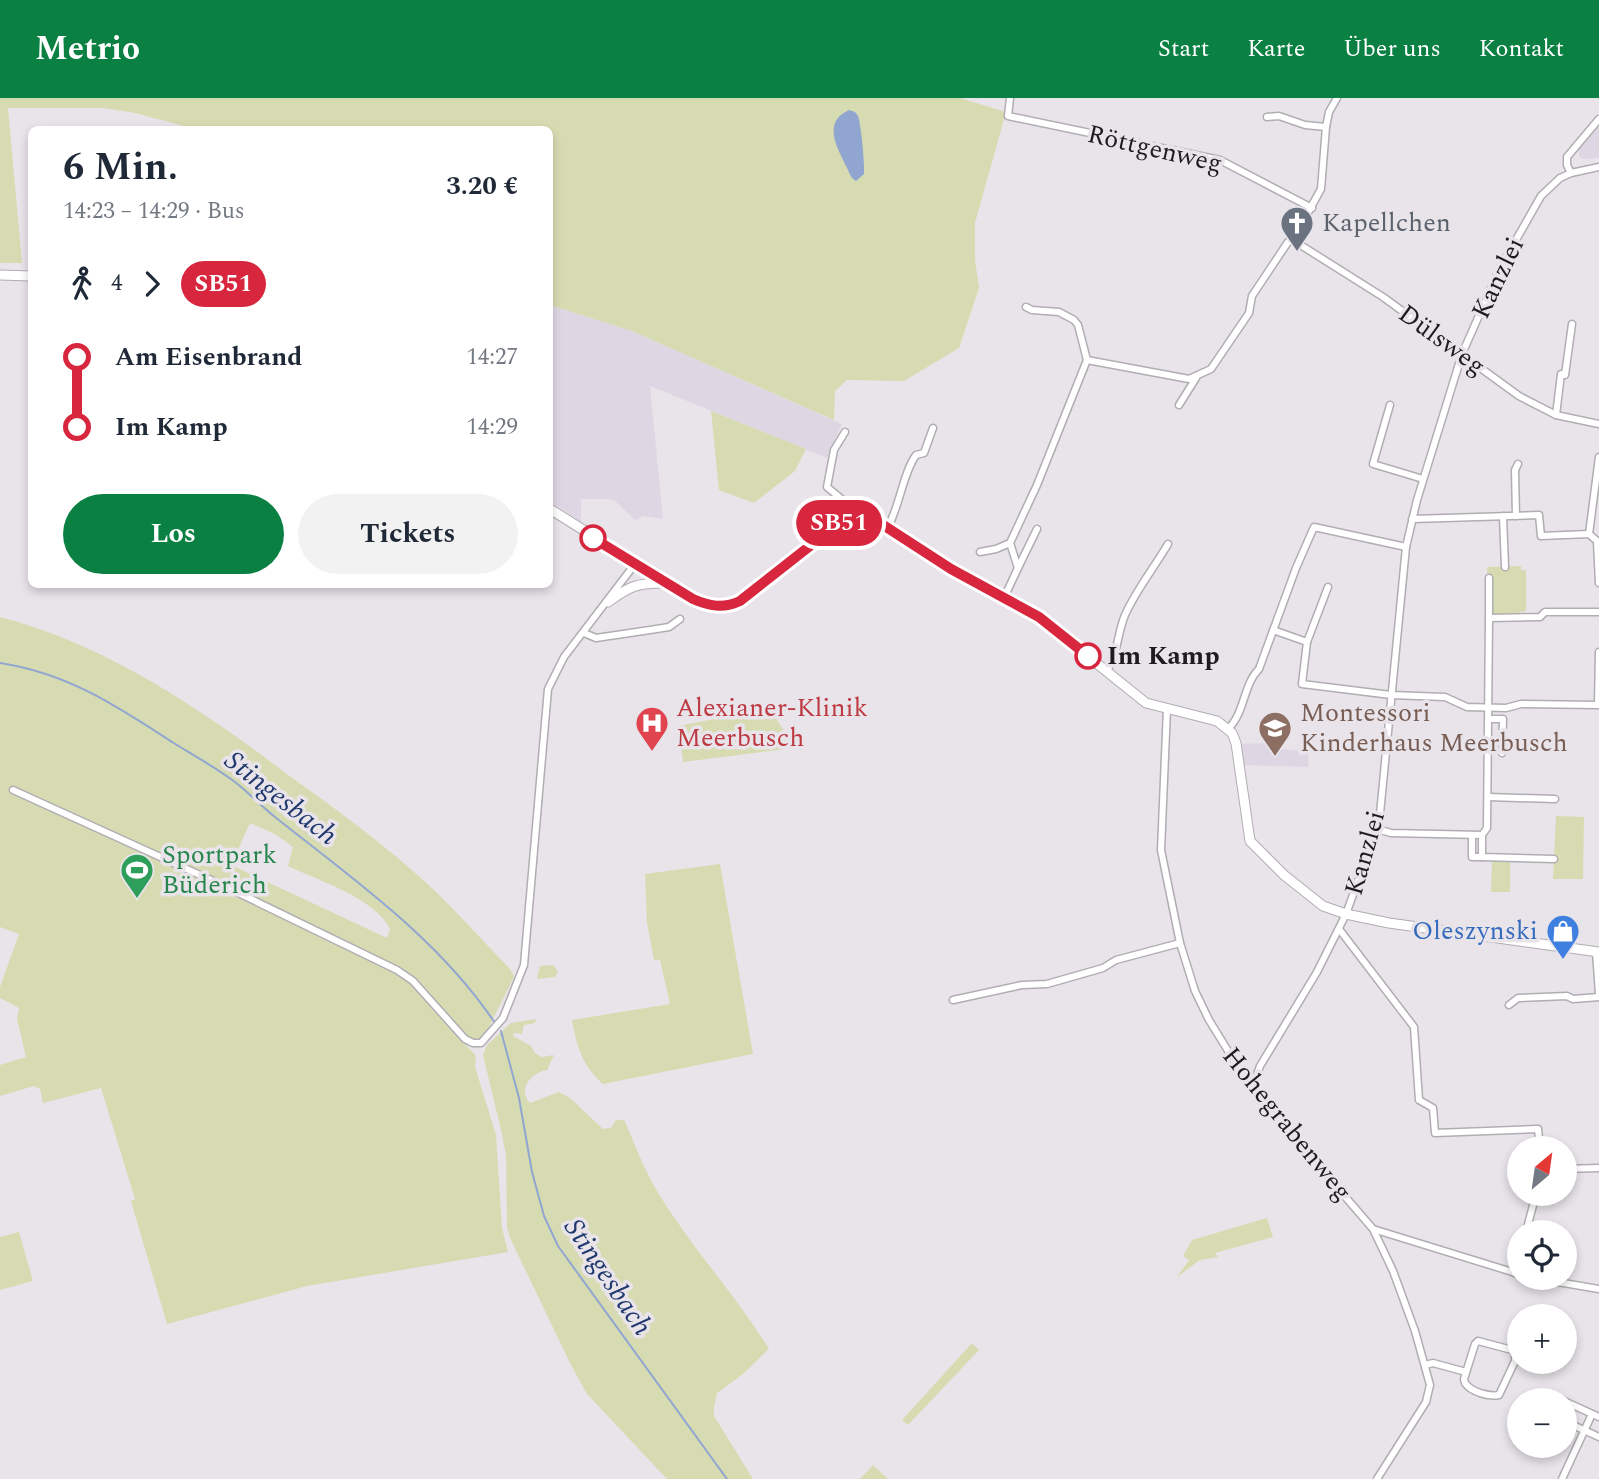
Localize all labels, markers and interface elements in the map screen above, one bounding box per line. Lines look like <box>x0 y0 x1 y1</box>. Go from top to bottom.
text: Metrio <box>35 24 140 74</box>
text: Start <box>1158 31 1209 67</box>
text: Karte <box>1247 31 1305 67</box>
text: Über uns <box>1343 31 1441 67</box>
text: Kontakt <box>1479 31 1564 67</box>
street label: Röttgenweg <box>1084 114 1226 184</box>
text: 6 Min. <box>63 139 178 197</box>
text: 3.20 € <box>446 166 518 206</box>
text: 14:23 – 14:29 · Bus <box>63 194 245 229</box>
place label: Kapellchen <box>1322 203 1451 243</box>
church icon: Kapellchen <box>1278 204 1316 253</box>
street label: Kanzlei <box>1461 230 1535 326</box>
icon: walk <box>63 265 101 303</box>
icon: forward <box>133 265 171 303</box>
text: 4 <box>111 266 123 301</box>
text: SB51 <box>195 266 252 302</box>
street label: Dülsweg <box>1390 294 1494 386</box>
text: Am Eisenbrand <box>115 337 302 377</box>
text: 14:27 <box>466 340 518 375</box>
text: Im Kamp <box>115 407 228 447</box>
text: 14:29 <box>466 410 518 445</box>
button: Los <box>63 494 284 574</box>
button: Tickets <box>298 494 518 574</box>
line badge: SB51 <box>790 500 888 546</box>
text: SB51 <box>810 505 868 541</box>
unlabelled marker <box>580 525 606 551</box>
place label: Im Kamp <box>1107 636 1220 676</box>
marker: Im Kamp <box>1075 643 1101 669</box>
place label: Alexianer-Klinik Meerbusch <box>676 688 868 758</box>
place label: Montessori Kinderhaus Meerbusch <box>1300 693 1568 763</box>
hospital icon: Alexianer-Klinik Meerbusch <box>633 704 671 753</box>
school or university icon: Montessori Kinderhaus Meerbusch <box>1256 709 1294 758</box>
water label: Stingesbach <box>215 740 347 856</box>
street label: Kanzlei <box>1334 806 1396 900</box>
place label: Sportpark Büderich <box>162 835 277 905</box>
sports icon: Sportpark Büderich <box>118 851 156 900</box>
place label: Oleszynski <box>1412 911 1538 951</box>
shop icon: Oleszynski <box>1544 912 1582 961</box>
street label: Hohegrabenweg <box>1212 1038 1362 1210</box>
north arrow <box>1507 1136 1577 1206</box>
map controls <box>1507 1136 1577 1458</box>
water label: Stingesbach <box>553 1209 663 1345</box>
button: locate <box>1507 1220 1577 1290</box>
button: + <box>1507 1304 1577 1374</box>
button: − <box>1507 1388 1577 1458</box>

